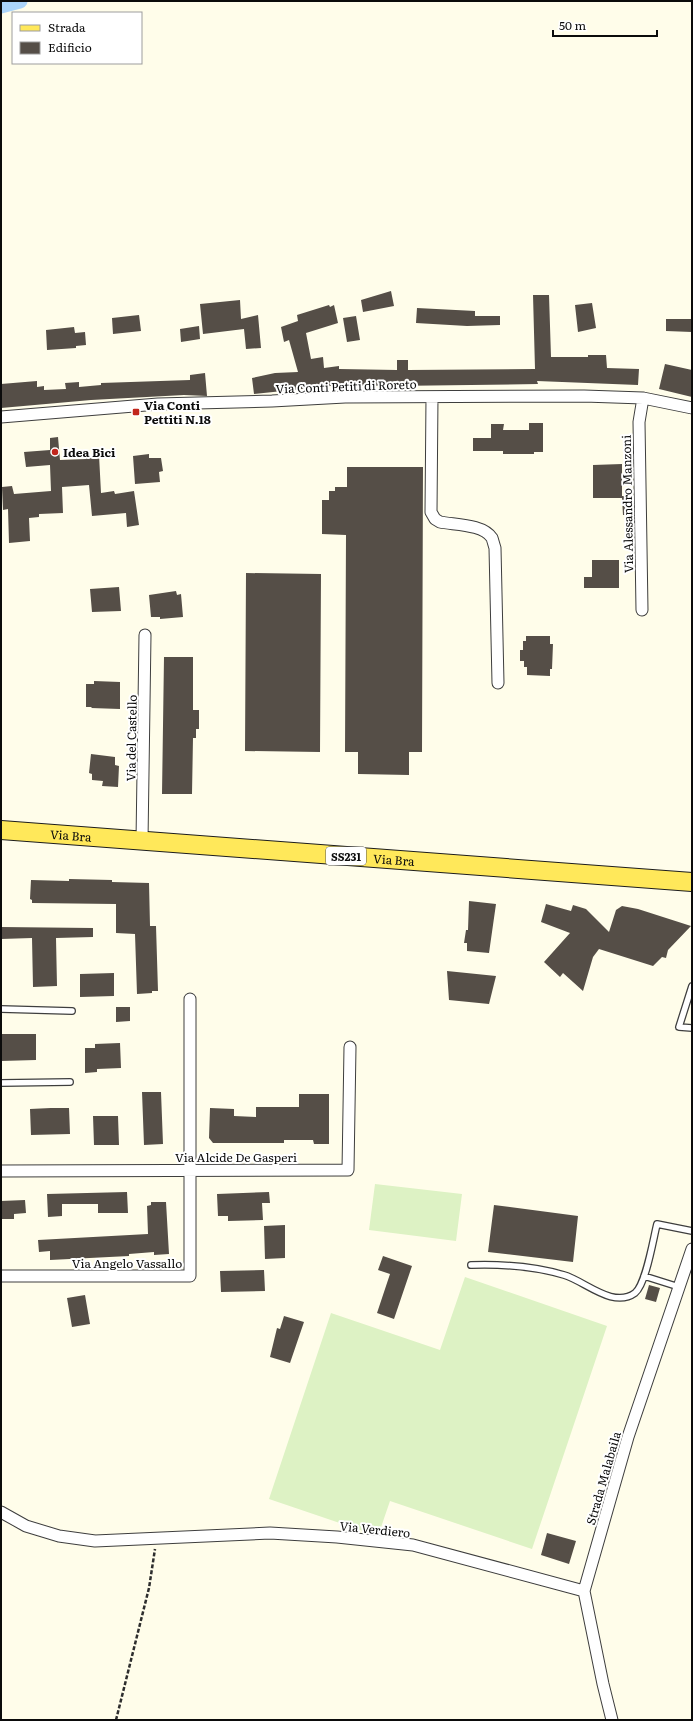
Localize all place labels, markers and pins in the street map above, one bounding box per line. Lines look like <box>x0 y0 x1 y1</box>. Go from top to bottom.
place label: Via Conti Pettiti N.18 <box>144 396 211 428</box>
marker: Via Conti Pettiti N.18 <box>131 407 141 417</box>
place label: Idea Bici <box>63 443 116 461</box>
marker: Idea Bici <box>50 447 60 457</box>

